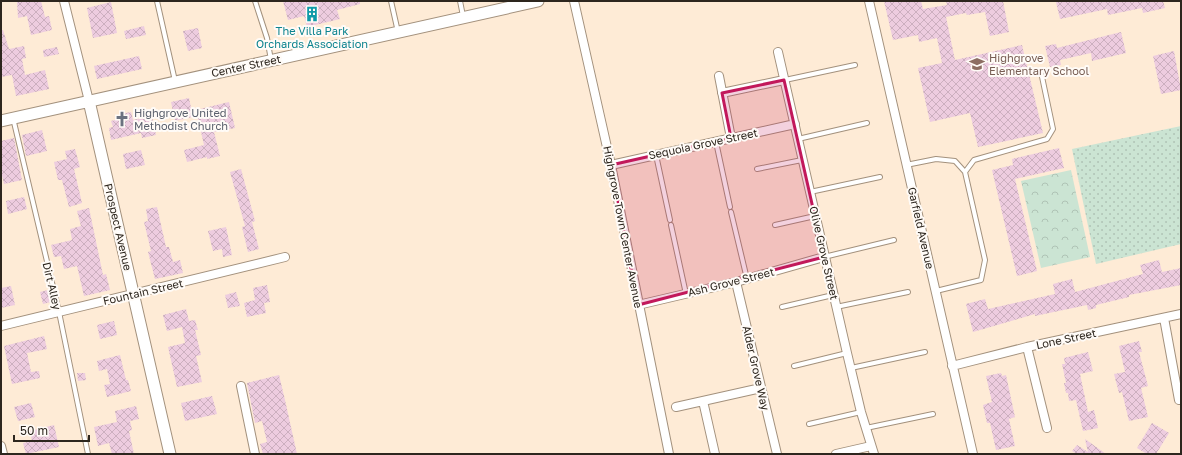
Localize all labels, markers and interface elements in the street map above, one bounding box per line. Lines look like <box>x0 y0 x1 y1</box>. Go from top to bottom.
building icon: The Villa Park Orchards Association <box>303 5 321 23</box>
place label: The Villa Park Orchards Association <box>256 24 368 50</box>
place label: Highgrove Elementary School <box>989 51 1089 77</box>
street label: Center Street <box>210 52 282 79</box>
school or university icon: Highgrove Elementary School <box>968 55 986 73</box>
place label: Highgrove United Methodist Church <box>134 106 228 132</box>
church icon: Highgrove United Methodist Church <box>113 110 131 128</box>
street label: Sequoia Grove Street <box>647 126 759 161</box>
street label: Highgrove Town Center Avenue <box>601 145 646 309</box>
street label: Prospect Avenue <box>102 182 135 272</box>
street label: Garfield Avenue <box>906 186 937 270</box>
street label: Olive Grove Street <box>807 205 842 301</box>
street label: Dirt Alley <box>41 261 64 311</box>
street label: Ash Grove Street <box>686 264 775 299</box>
street label: Fountain Street <box>101 276 184 307</box>
street label: Alder Grove Way <box>740 324 773 411</box>
street label: Lone Street <box>1035 326 1097 351</box>
scale bar <box>14 417 89 443</box>
text: 50 m <box>20 423 48 438</box>

